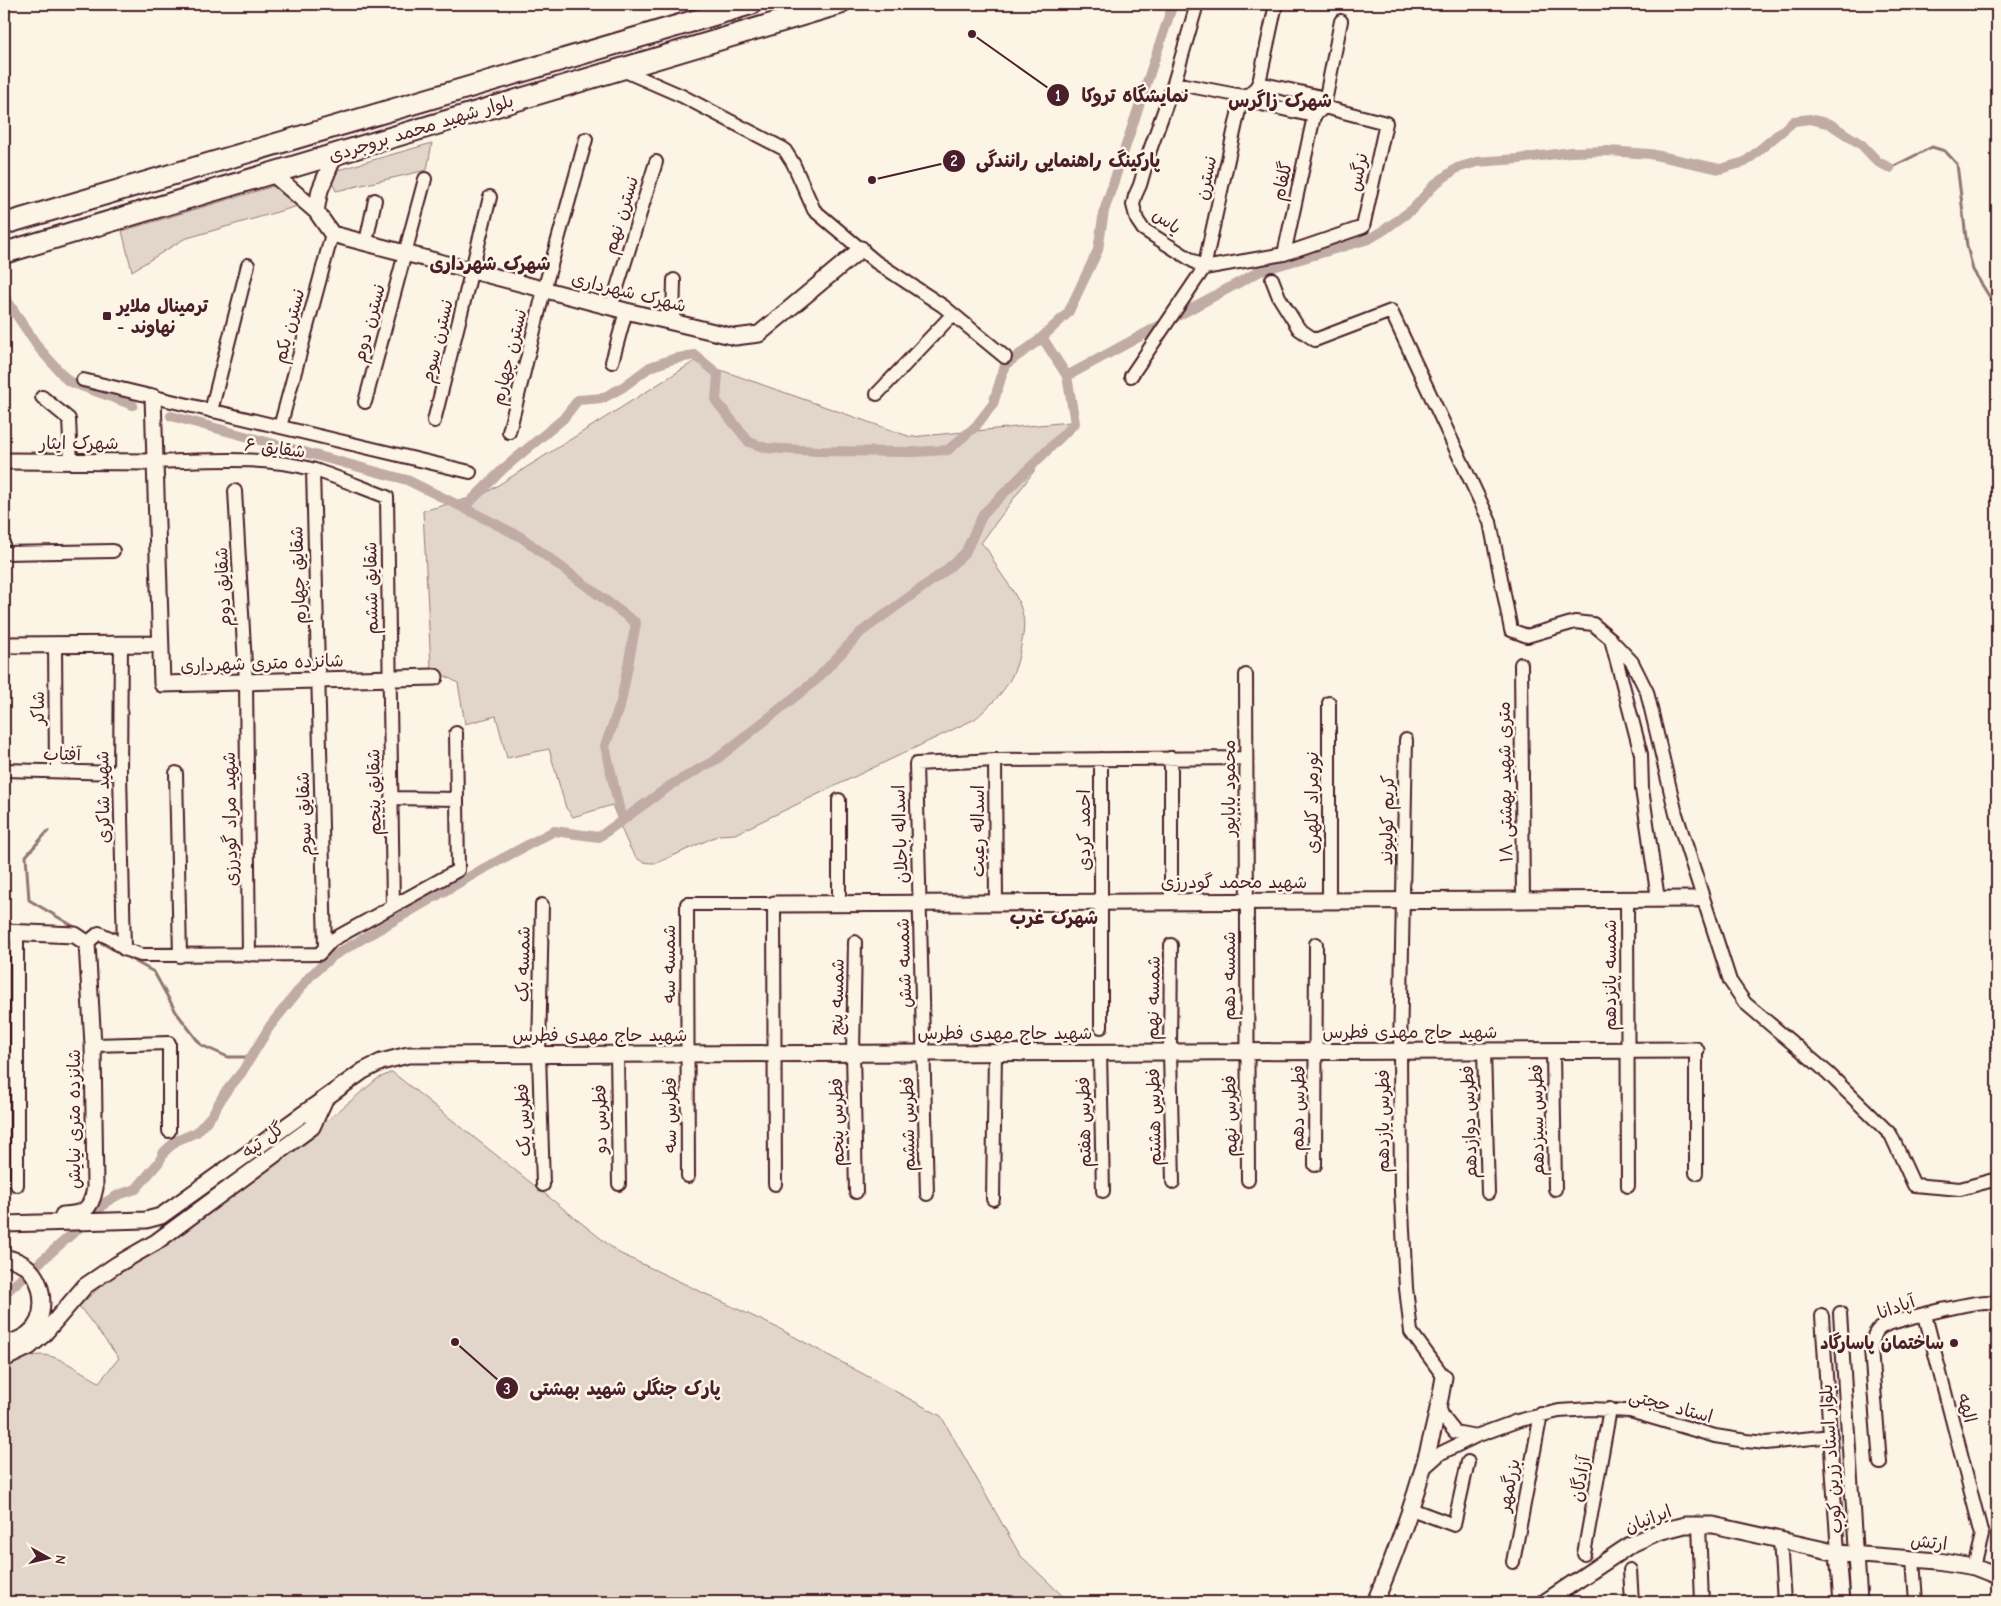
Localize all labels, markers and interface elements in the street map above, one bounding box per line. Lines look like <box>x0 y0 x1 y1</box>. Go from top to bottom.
callout: نمایشگاه تروکا <box>1046 78 1198 112</box>
text: نمایشگاه تروکا <box>1081 84 1189 107</box>
text: 1 <box>1055 87 1061 105</box>
district label: شهرک زاگرس <box>1228 89 1332 112</box>
street label: بلوار شهید محمد بروجردی <box>326 90 516 167</box>
callout: پارکینگ راهنمایی رانندگی <box>941 144 1171 178</box>
text: پارکینگ راهنمایی رانندگی <box>976 149 1161 173</box>
street label: نرگس <box>1344 151 1373 193</box>
text: 2 <box>950 152 958 170</box>
street label: نسترن <box>1192 154 1221 202</box>
street label: گلفام <box>1268 159 1300 203</box>
street label: نسترن نهم <box>600 174 646 257</box>
street label: یاس <box>1148 204 1185 239</box>
district label: شهرک شهرداری <box>429 253 551 275</box>
street label: شهرک شهرداری <box>569 268 688 317</box>
street label: نسترن دوم <box>349 282 393 365</box>
street label: نسترن یکم <box>269 287 312 366</box>
place label: ترمینال ملایر - نهاوند <box>115 296 209 338</box>
street label: نسترن سوم <box>417 297 461 386</box>
street label: نسترن چهارم <box>487 307 534 408</box>
marker: ترمینال ملایر - نهاوند <box>101 310 113 322</box>
street label: شهرک ایثار <box>37 433 119 454</box>
street label: شقایق ۶ <box>243 434 307 463</box>
street label: شقایق چهارم <box>286 526 314 624</box>
street label: شقایق ششم <box>360 541 386 635</box>
street label: شقایق دوم <box>211 547 239 627</box>
street label: شانزده متری شهرداری <box>180 650 344 677</box>
street label: شاکر <box>28 691 49 727</box>
street label: ۱۸ متری شهید بهشتی <box>1494 701 1517 863</box>
street label: محمود باباپور <box>1219 739 1241 839</box>
street label: آفتاب <box>43 744 83 765</box>
street label: شقایق پنجم <box>363 748 389 835</box>
street label: نورمراد کلهری <box>1302 750 1323 854</box>
street label: شهید شاکری <box>92 751 115 843</box>
street label: شهید مراد گودرزی <box>219 752 242 886</box>
street label: شقایق سوم <box>293 771 319 857</box>
street label: کریم کولیوند <box>1376 774 1402 865</box>
street label: اسداله باجلان <box>888 784 913 884</box>
street label: اسداله رعیت <box>968 785 989 877</box>
street label: احمد کردی <box>1074 789 1095 871</box>
street label: شهید محمد گودرزی <box>1161 872 1307 893</box>
district label: شهرک غرب <box>1010 907 1098 930</box>
street label: شمسه شش <box>892 918 917 1008</box>
street label: شمسه پانزدهم <box>1600 919 1624 1031</box>
street label: شمسه سه <box>659 925 680 1003</box>
street label: شمسه یک <box>512 926 535 1002</box>
street label: شمسه دهم <box>1219 931 1243 1021</box>
street label: شمسه نهم <box>1142 956 1168 1041</box>
street label: شمسه پنج <box>826 958 850 1036</box>
street label: شهید حاج مهدی فطرس <box>1322 1022 1498 1044</box>
street label: شهید حاج مهدی فطرس <box>917 1023 1093 1045</box>
street label: شهید حاج مهدی فطرس <box>512 1025 688 1047</box>
street label: شانزده متری نیایش <box>64 1049 85 1189</box>
street label: فطرس سیزدهم <box>1526 1064 1552 1176</box>
street label: فطرس دهم <box>1287 1065 1313 1151</box>
street label: فطرس دوازدهم <box>1457 1065 1485 1179</box>
street label: فطرس هشتم <box>1143 1068 1169 1166</box>
street label: فطرس یازدهم <box>1373 1069 1397 1173</box>
street label: فطرس نهم <box>1219 1075 1245 1157</box>
street label: فطرس ششم <box>897 1076 923 1172</box>
street label: فطرس هفتم <box>1073 1076 1099 1168</box>
street label: فطرس سه <box>660 1077 681 1153</box>
street label: فطرس پنجم <box>826 1078 852 1166</box>
street label: فطرس یک <box>512 1083 535 1157</box>
street label: فطرس دو <box>589 1084 612 1156</box>
street label: گل تپه <box>238 1118 289 1164</box>
street label: آپادانا <box>1875 1291 1920 1325</box>
place label: ساختمان پاسارگاد <box>1820 1332 1944 1355</box>
marker: ساختمان پاسارگاد <box>1948 1337 1960 1349</box>
callout: پارک جنگلی شهید بهشتی <box>495 1371 731 1405</box>
text: پارک جنگلی شهید بهشتی <box>530 1377 721 1401</box>
text: 3 <box>503 1380 511 1398</box>
street label: بلوار استاد زرین کوب <box>1816 1384 1847 1534</box>
street label: استاد حجتی <box>1627 1385 1715 1428</box>
street label: الهه <box>1953 1391 1980 1425</box>
street label: آزادگان <box>1566 1453 1595 1504</box>
street label: بزرگمهر <box>1494 1457 1525 1515</box>
street label: ایرانیان <box>1622 1501 1675 1538</box>
street label: ارتش <box>1910 1530 1948 1555</box>
north arrow <box>22 1534 72 1584</box>
text: N <box>51 1554 69 1565</box>

